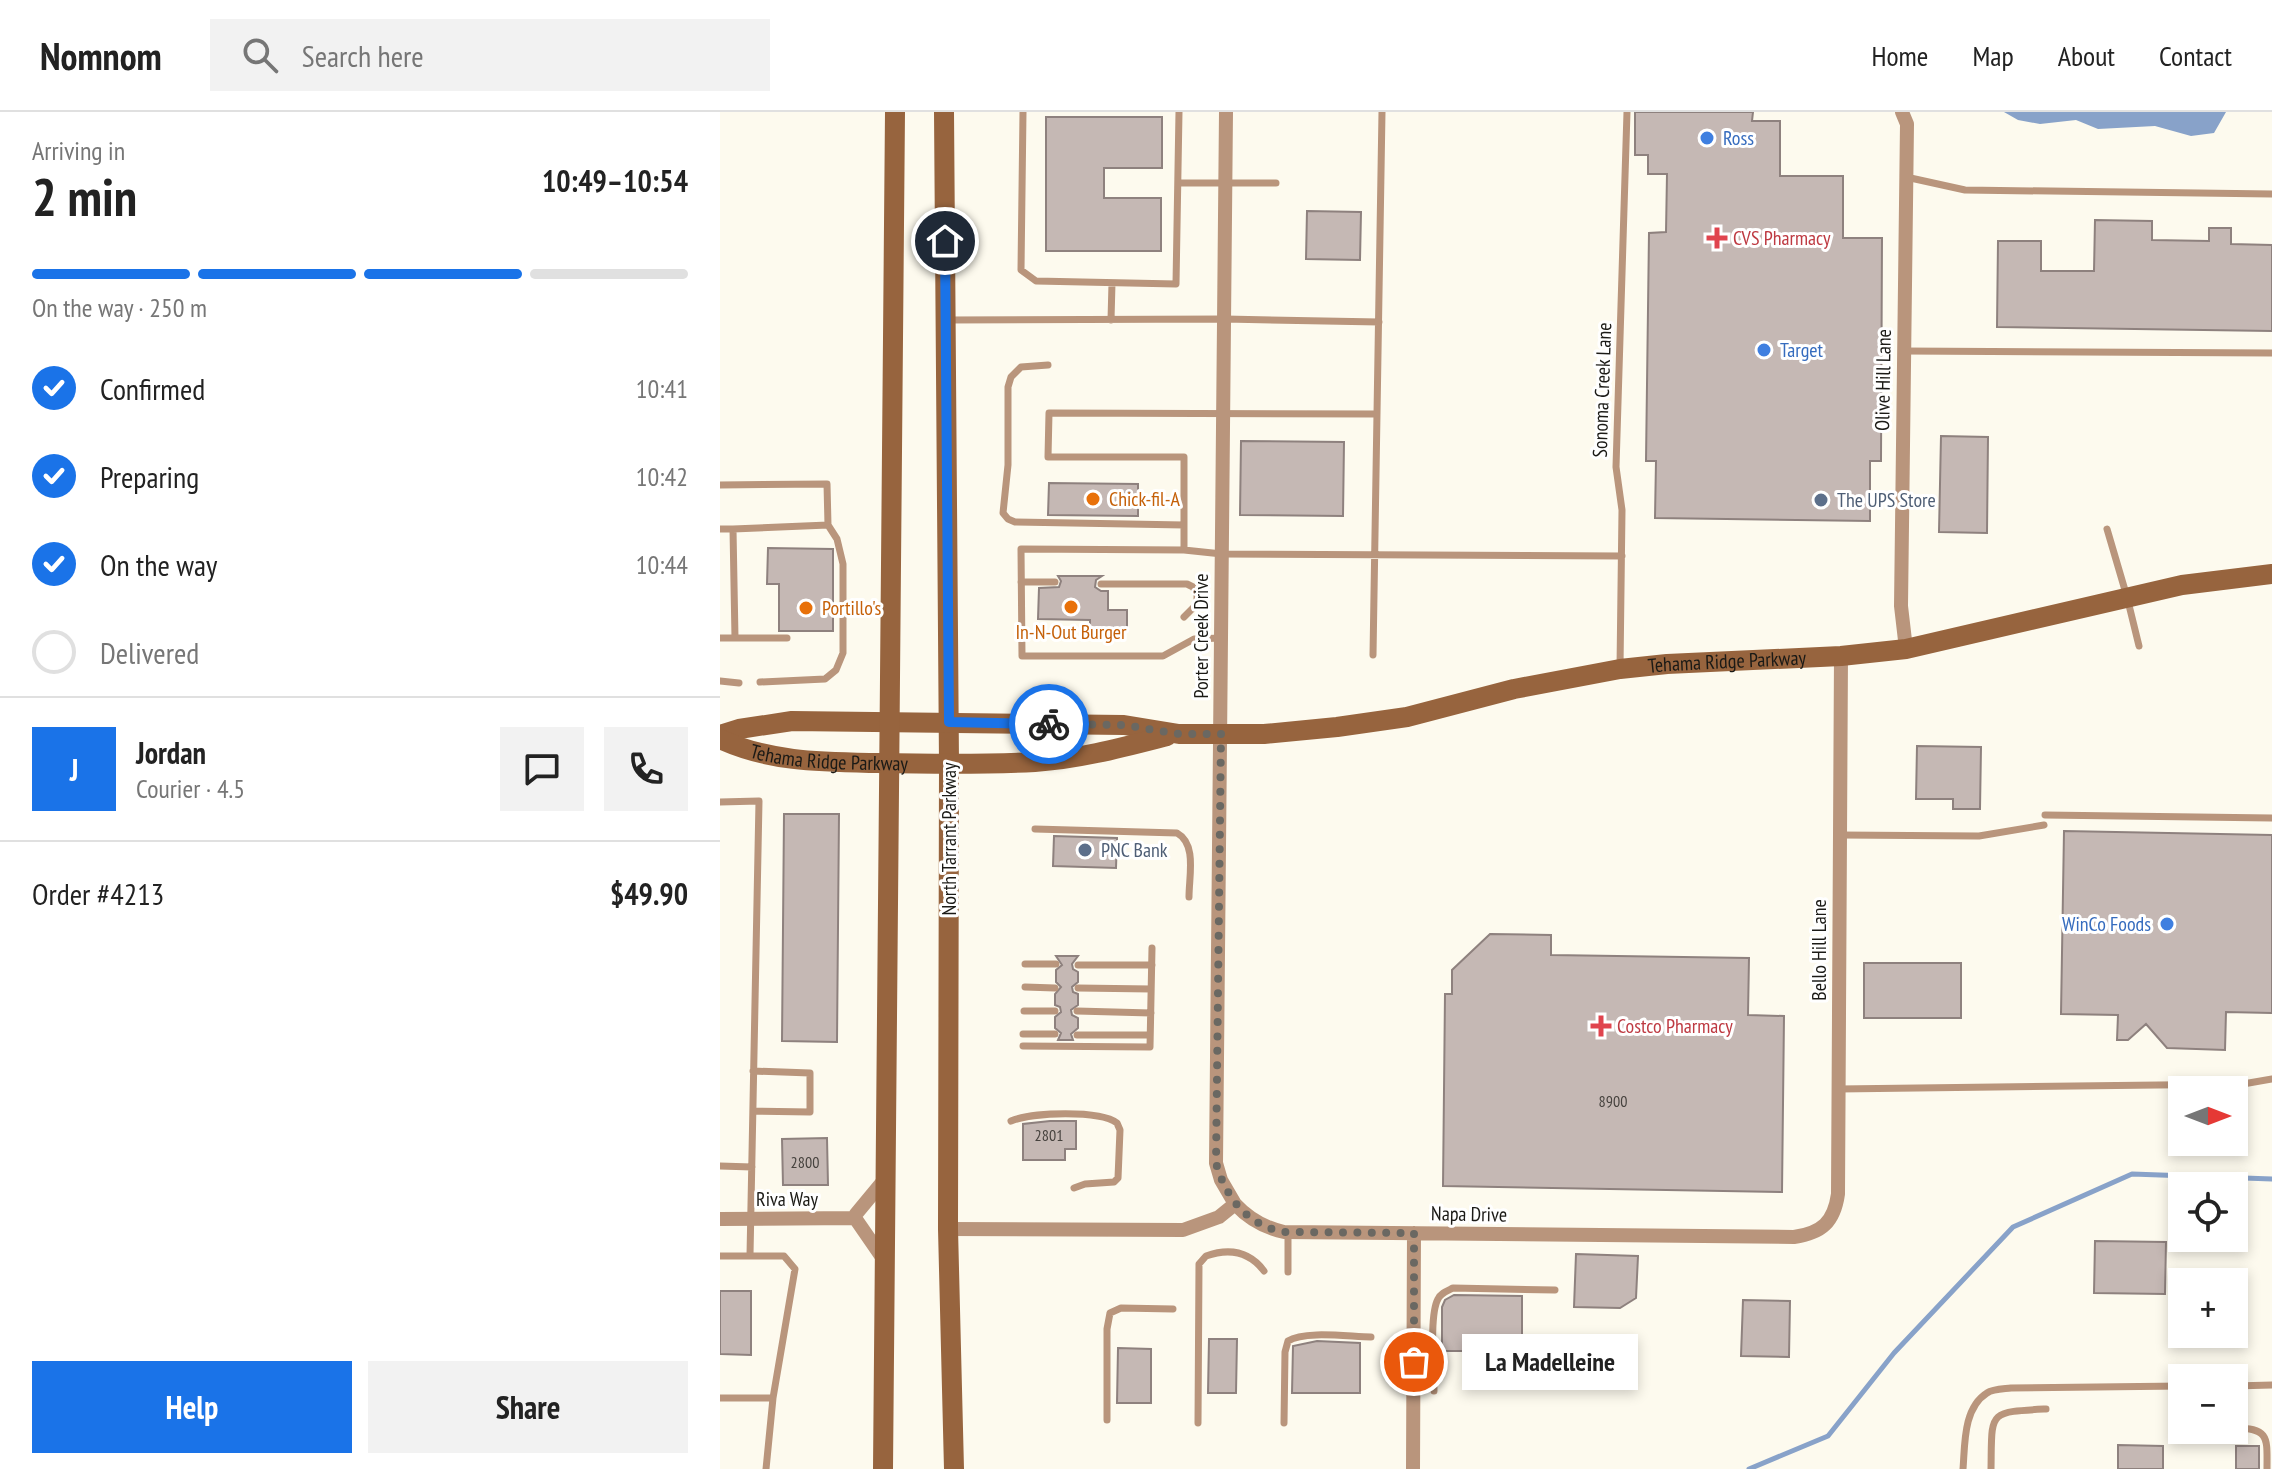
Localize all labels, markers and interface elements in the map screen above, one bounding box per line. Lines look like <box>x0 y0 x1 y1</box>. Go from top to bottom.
search box <box>210 19 770 91</box>
text: Nomnom <box>40 31 162 80</box>
icon: search <box>238 33 282 77</box>
text: Search here <box>302 36 424 75</box>
text: Home <box>1872 37 1928 74</box>
text: Map <box>1972 37 2014 74</box>
text: About <box>2058 37 2115 74</box>
text: Contact <box>2159 37 2232 74</box>
place label: Ross <box>1723 125 1754 151</box>
marker: Ross <box>1698 129 1716 147</box>
text: Arriving in <box>32 134 125 167</box>
text: 10:49–10:54 <box>542 161 688 200</box>
text: 2 min <box>32 163 137 230</box>
pin <box>911 207 979 275</box>
icon: home <box>923 219 967 263</box>
place label: CVS Pharmacy <box>1733 225 1831 251</box>
marker: CVS Pharmacy <box>1708 229 1726 247</box>
text: On the way · 250 m <box>32 291 207 324</box>
street label: Sonoma Creek Lane <box>1587 322 1617 458</box>
street label: Olive Hill Lane <box>1869 329 1897 431</box>
place label: Target <box>1780 337 1824 363</box>
marker: Target <box>1755 341 1773 359</box>
icon: check <box>32 366 76 410</box>
text: Confirmed <box>100 369 205 408</box>
text: 10:41 <box>636 372 688 405</box>
icon: check <box>32 454 76 498</box>
text: Preparing <box>100 457 199 496</box>
text: 10:42 <box>636 460 688 493</box>
place label: Chick-fil-A <box>1109 486 1180 512</box>
place label: The UPS Store <box>1837 487 1936 513</box>
marker: Chick-fil-A <box>1084 490 1102 508</box>
marker: The UPS Store <box>1812 491 1830 509</box>
icon: check <box>32 542 76 586</box>
text: On the way <box>100 545 217 584</box>
text: 10:44 <box>636 548 688 581</box>
street label: Porter Creek Drive <box>1188 574 1214 698</box>
place label: Portillo's <box>822 595 881 621</box>
marker: In-N-Out Burger <box>1062 598 1080 616</box>
marker: Portillo's <box>797 599 815 617</box>
place label: In-N-Out Burger <box>1015 619 1127 645</box>
text: Delivered <box>100 633 199 672</box>
street label: Tehama Ridge Parkway <box>1647 645 1807 679</box>
courier <box>1009 684 1089 764</box>
icon: bike <box>1027 702 1071 746</box>
button: chat <box>500 727 584 811</box>
button: phone <box>604 727 688 811</box>
text: Jordan <box>136 733 206 772</box>
street label: Tehama Ridge Parkway <box>747 738 909 777</box>
text: J <box>70 750 78 789</box>
street label: North Tarrant Parkway <box>936 762 962 916</box>
text: Courier · 4.5 <box>136 772 245 805</box>
place label: PNC Bank <box>1101 837 1168 863</box>
marker: PNC Bank <box>1076 841 1094 859</box>
text: Order #4213 <box>32 874 164 913</box>
text: $49.90 <box>610 874 688 913</box>
street label: Bello Hill Lane <box>1806 899 1832 1001</box>
place label: WinCo Foods <box>2062 911 2151 937</box>
marker: WinCo Foods <box>2158 915 2176 933</box>
place label: Costco Pharmacy <box>1617 1013 1733 1039</box>
marker: Costco Pharmacy <box>1592 1017 1610 1035</box>
north arrow <box>2168 1076 2248 1156</box>
map controls <box>2168 1076 2248 1444</box>
house number: 8900 <box>1599 1091 1627 1111</box>
house number: 2801 <box>1035 1125 1063 1145</box>
house number: 2800 <box>791 1152 819 1172</box>
button: locate <box>2168 1172 2248 1252</box>
street label: Riva Way <box>756 1186 818 1212</box>
street label: Napa Drive <box>1431 1200 1507 1228</box>
button: + <box>2168 1268 2248 1348</box>
pin <box>1380 1328 1448 1396</box>
callout: La Madelleine <box>1462 1334 1638 1390</box>
icon: bag <box>1392 1340 1436 1384</box>
text: La Madelleine <box>1485 1345 1615 1378</box>
button: Help <box>32 1361 352 1453</box>
button: Share <box>368 1361 688 1453</box>
button: − <box>2168 1364 2248 1444</box>

